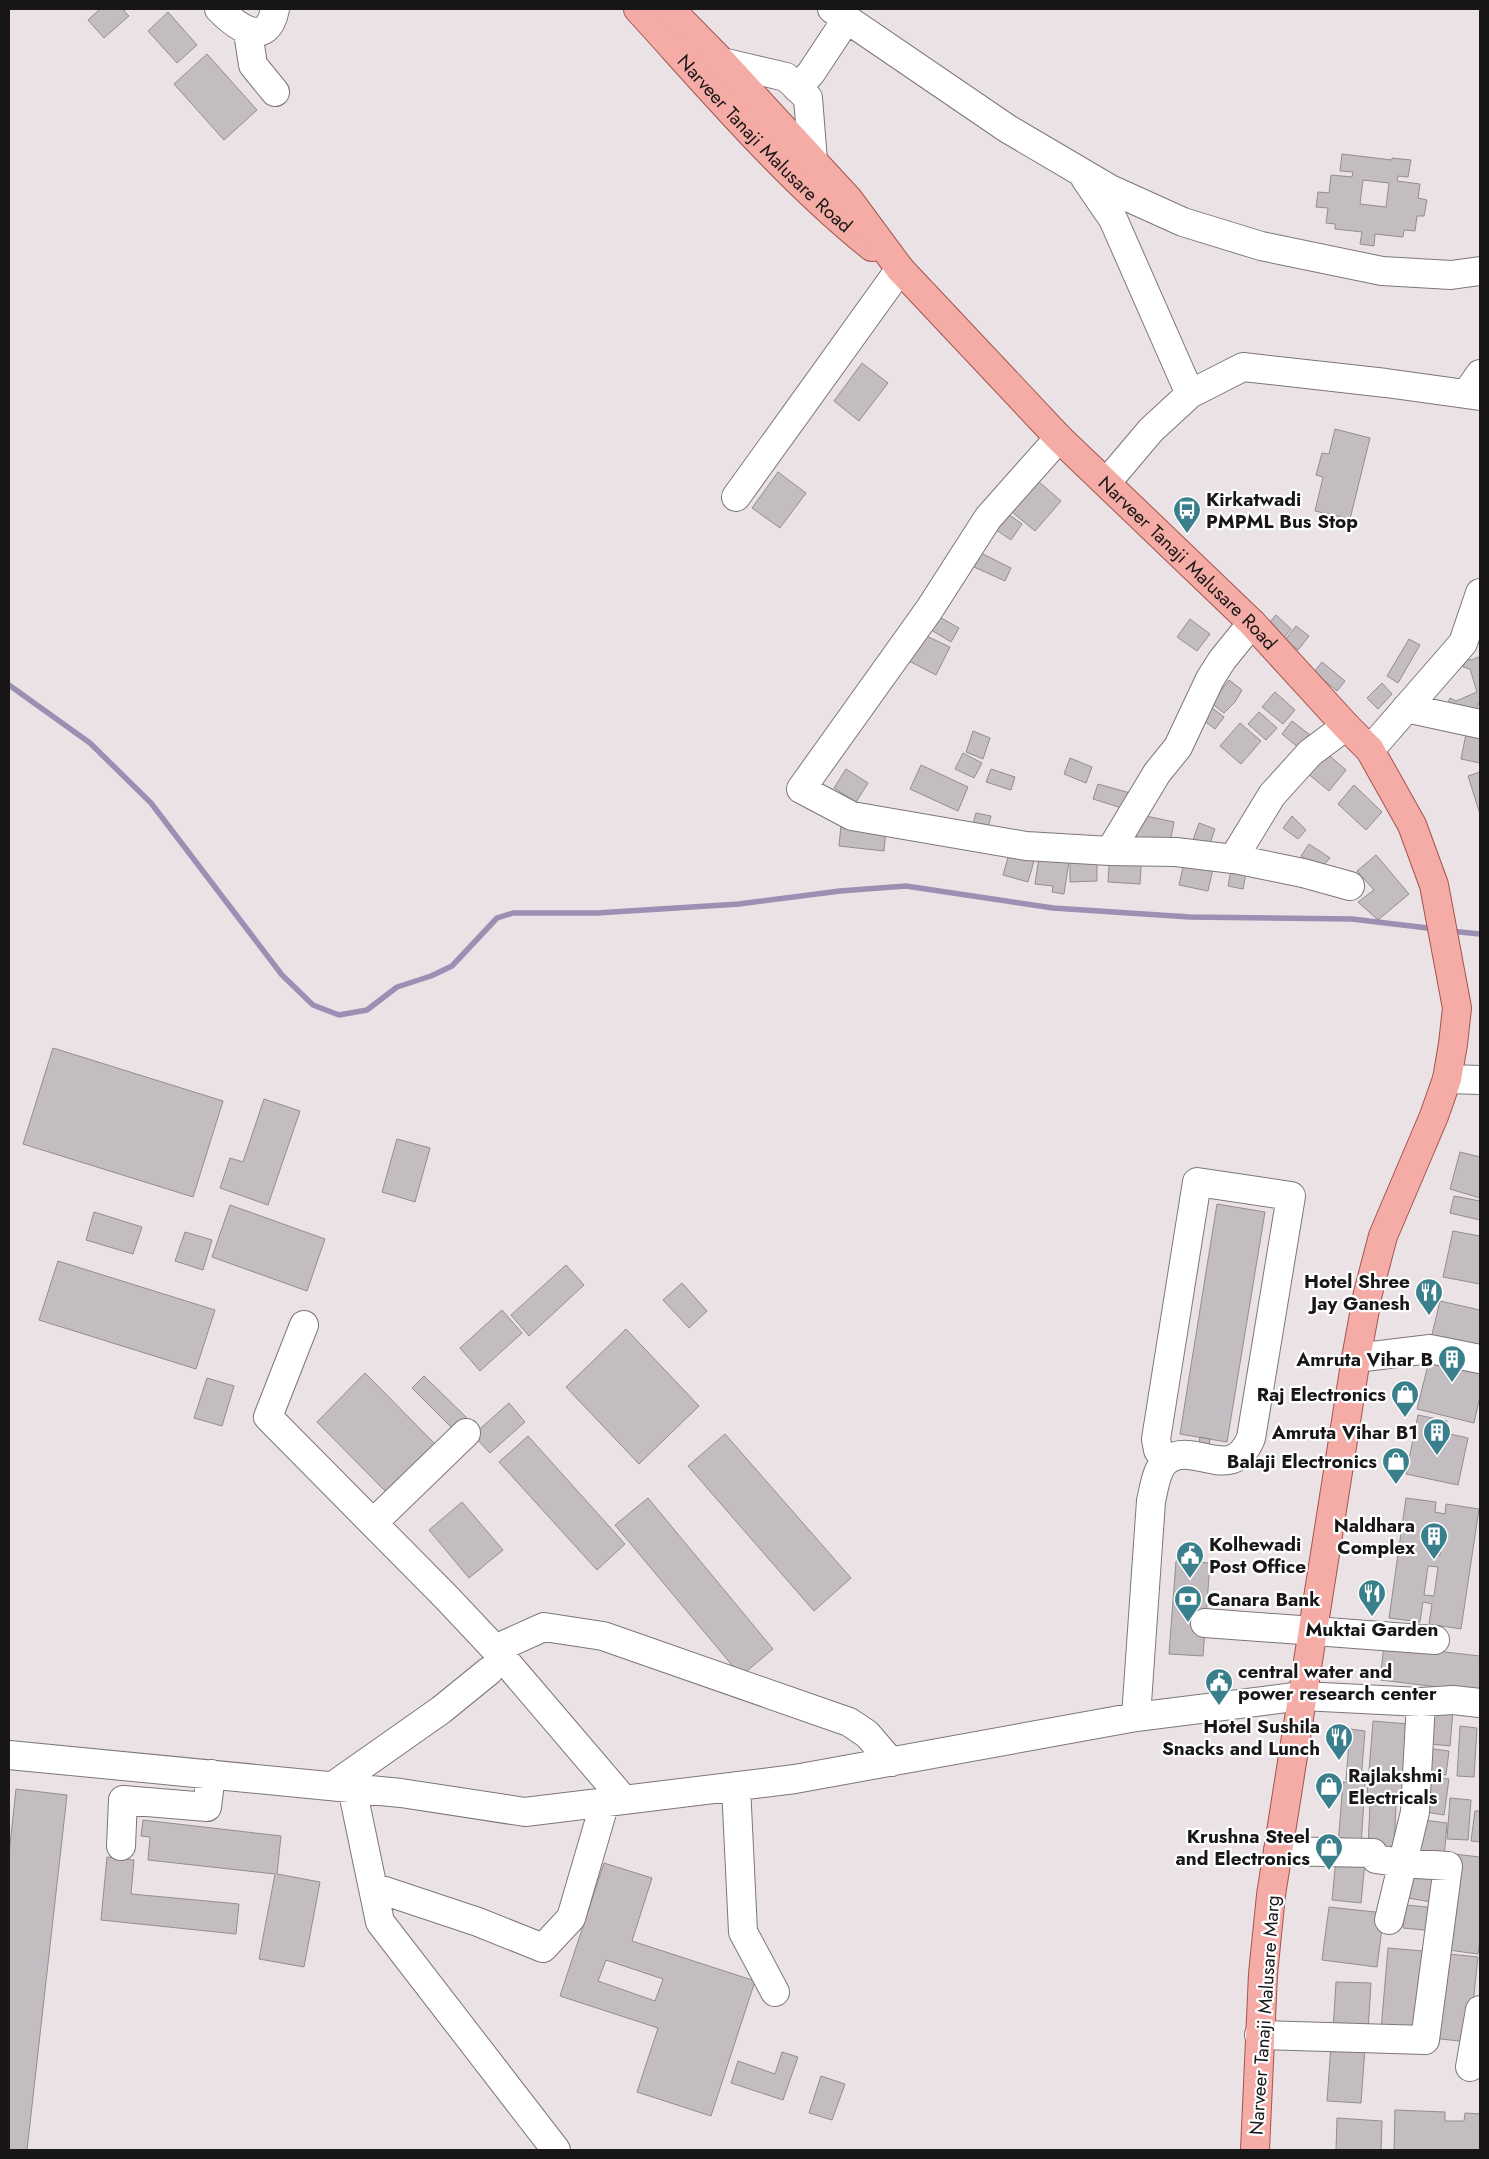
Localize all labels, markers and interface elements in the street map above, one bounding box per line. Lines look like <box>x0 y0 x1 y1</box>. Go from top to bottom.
street label: Narveer Tanaji Malusare Road <box>671 48 858 239</box>
street label: Narveer Tanaji Malusare Road <box>1092 470 1283 656</box>
place label: Kirkatwadi PMPML Bus Stop <box>1206 486 1358 535</box>
bus stop icon: Kirkatwadi PMPML Bus Stop <box>1172 495 1202 534</box>
place label: Hotel Shree Jay Ganesh <box>1304 1268 1410 1317</box>
restaurant icon: Hotel Shree Jay Ganesh <box>1414 1277 1444 1316</box>
building icon: Amruta Vihar B <box>1437 1344 1467 1383</box>
place label: Amruta Vihar B <box>1295 1346 1433 1373</box>
shop icon: Raj Electronics <box>1390 1379 1420 1418</box>
place label: Raj Electronics <box>1257 1381 1386 1408</box>
building icon: Amruta Vihar B1 <box>1422 1417 1452 1456</box>
place label: Amruta Vihar B1 <box>1271 1419 1418 1446</box>
shop icon: Balaji Electronics <box>1381 1446 1411 1485</box>
place label: Balaji Electronics <box>1227 1448 1377 1475</box>
place label: Naldhara Complex <box>1334 1512 1416 1561</box>
building icon: Naldhara Complex <box>1419 1521 1449 1560</box>
place label: Kolhewadi Post Office <box>1209 1531 1306 1580</box>
public building icon: Kolhewadi Post Office <box>1175 1540 1205 1579</box>
restaurant icon: Muktai Garden <box>1357 1578 1387 1617</box>
bank icon: Canara Bank <box>1173 1584 1203 1623</box>
place label: Canara Bank <box>1207 1586 1320 1613</box>
place label: Muktai Garden <box>1305 1616 1439 1643</box>
place label: central water and power research center <box>1238 1658 1437 1707</box>
public building icon: central water and power research center <box>1204 1667 1234 1706</box>
place label: Hotel Sushila Snacks and Lunch <box>1162 1713 1320 1762</box>
restaurant icon: Hotel Sushila Snacks and Lunch <box>1324 1722 1354 1761</box>
place label: Rajlakshmi Electricals <box>1348 1762 1442 1811</box>
shop icon: Rajlakshmi Electricals <box>1314 1771 1344 1810</box>
place label: Krushna Steel and Electronics <box>1176 1823 1310 1872</box>
shop icon: Krushna Steel and Electronics <box>1314 1832 1344 1871</box>
street label: Narveer Tanaji Malusare Marg <box>1243 1894 1286 2136</box>

